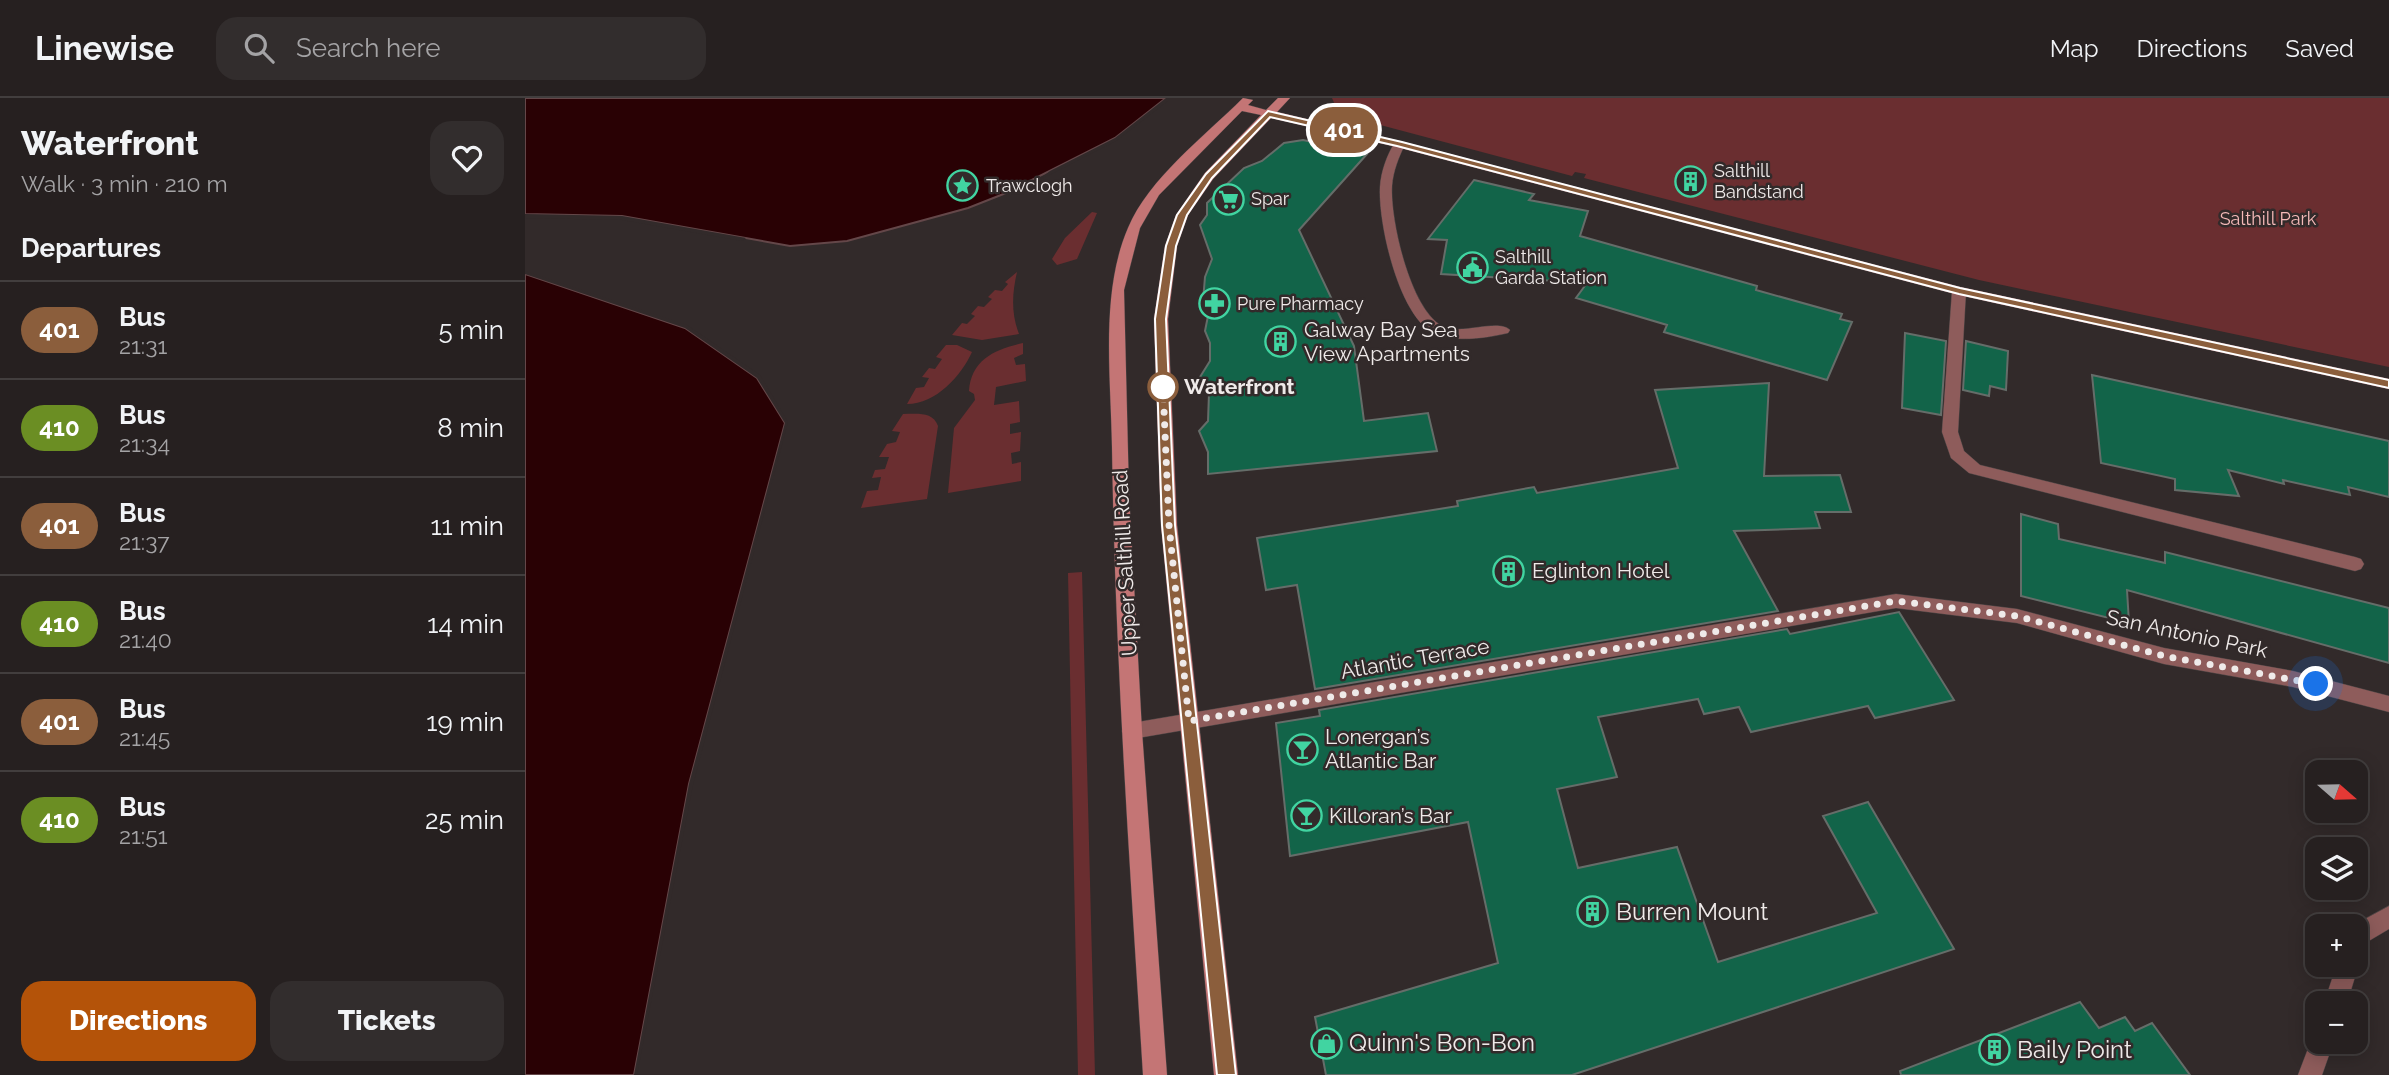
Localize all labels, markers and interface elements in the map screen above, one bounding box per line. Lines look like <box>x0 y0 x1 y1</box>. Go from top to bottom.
search box <box>216 17 706 80</box>
text: Linewise <box>35 29 174 68</box>
icon: search <box>240 29 278 67</box>
text: Search here <box>296 33 440 63</box>
text: Map <box>2050 34 2099 63</box>
text: Directions <box>2137 34 2247 63</box>
text: Saved <box>2285 34 2354 63</box>
line badge: 401 <box>1304 107 1384 153</box>
text: 401 <box>1324 115 1364 144</box>
button: heart <box>430 121 504 195</box>
text: Waterfront <box>21 124 199 163</box>
place label: Salthill Bandstand <box>1714 160 1804 202</box>
building icon: Salthill Bandstand <box>1674 164 1708 198</box>
place icon: Trawclogh <box>946 169 980 203</box>
text: Walk · 3 min · 210 m <box>21 170 228 197</box>
place label: Trawclogh <box>986 175 1073 196</box>
supermarket icon: Spar <box>1211 182 1245 216</box>
place label: Spar <box>1251 188 1290 209</box>
park label: Salthill Park <box>2220 208 2317 229</box>
text: Departures <box>21 233 161 263</box>
place label: Salthill Garda Station <box>1495 246 1607 288</box>
public building icon: Salthill Garda Station <box>1455 250 1489 284</box>
pharmacy icon: Pure Pharmacy <box>1197 287 1231 321</box>
place label: Pure Pharmacy <box>1237 293 1364 314</box>
text: Bus <box>119 302 166 332</box>
text: 401 <box>39 315 80 344</box>
text: 5 min <box>438 315 504 345</box>
place label: Galway Bay Sea View Apartments <box>1304 317 1470 366</box>
building icon: Galway Bay Sea View Apartments <box>1264 325 1298 359</box>
text: 21:31 <box>119 332 167 359</box>
marker: Waterfront <box>1148 372 1178 402</box>
place label: Waterfront <box>1184 374 1295 399</box>
text: Bus <box>119 400 166 430</box>
text: 410 <box>39 413 80 442</box>
text: 8 min <box>437 413 504 443</box>
text: 21:34 <box>119 430 170 457</box>
street label: Upper Salthill Road <box>1107 469 1142 657</box>
text: Bus <box>119 498 166 528</box>
text: 401 <box>39 511 80 540</box>
text: 11 min <box>430 511 504 541</box>
text: 21:37 <box>119 528 170 555</box>
building icon: Eglinton Hotel <box>1492 554 1526 588</box>
place label: Eglinton Hotel <box>1532 558 1670 583</box>
text: Bus <box>119 596 166 626</box>
street label: San Antonio Park <box>2104 604 2270 663</box>
text: 410 <box>39 609 80 638</box>
text: 14 min <box>427 609 504 639</box>
text: 21:40 <box>119 626 172 653</box>
street label: Atlantic Terrace <box>1339 633 1491 684</box>
your location <box>2298 666 2333 701</box>
text: Bus <box>119 694 166 724</box>
text: 401 <box>39 707 80 736</box>
text: 19 min <box>426 707 504 737</box>
text: 21:45 <box>119 724 170 751</box>
place label: Lonergan’s Atlantic Bar <box>1325 724 1437 773</box>
bar icon: Lonergan’s Atlantic Bar <box>1285 732 1319 766</box>
north arrow <box>2305 760 2368 822</box>
map controls <box>2305 760 2368 1054</box>
text: Bus <box>119 792 166 822</box>
bar icon: Killoran’s Bar <box>1289 799 1323 833</box>
place label: Killoran’s Bar <box>1329 803 1453 828</box>
text: 410 <box>39 805 80 834</box>
text: 25 min <box>425 805 504 835</box>
text: 21:51 <box>119 822 168 849</box>
button: layers <box>2305 837 2368 900</box>
building icon: Burren Mount <box>1576 895 1610 929</box>
place label: Burren Mount <box>1616 897 1768 926</box>
button: + <box>2305 914 2368 977</box>
button: Directions <box>21 981 256 1061</box>
button: Tickets <box>270 981 504 1061</box>
button: − <box>2305 991 2368 1054</box>
shop icon: Quinn's Bon-Bon <box>1309 1026 1343 1060</box>
place label: Quinn's Bon-Bon <box>1349 1028 1535 1057</box>
building icon: Baily Point <box>1977 1033 2011 1067</box>
place label: Baily Point <box>2017 1035 2132 1064</box>

